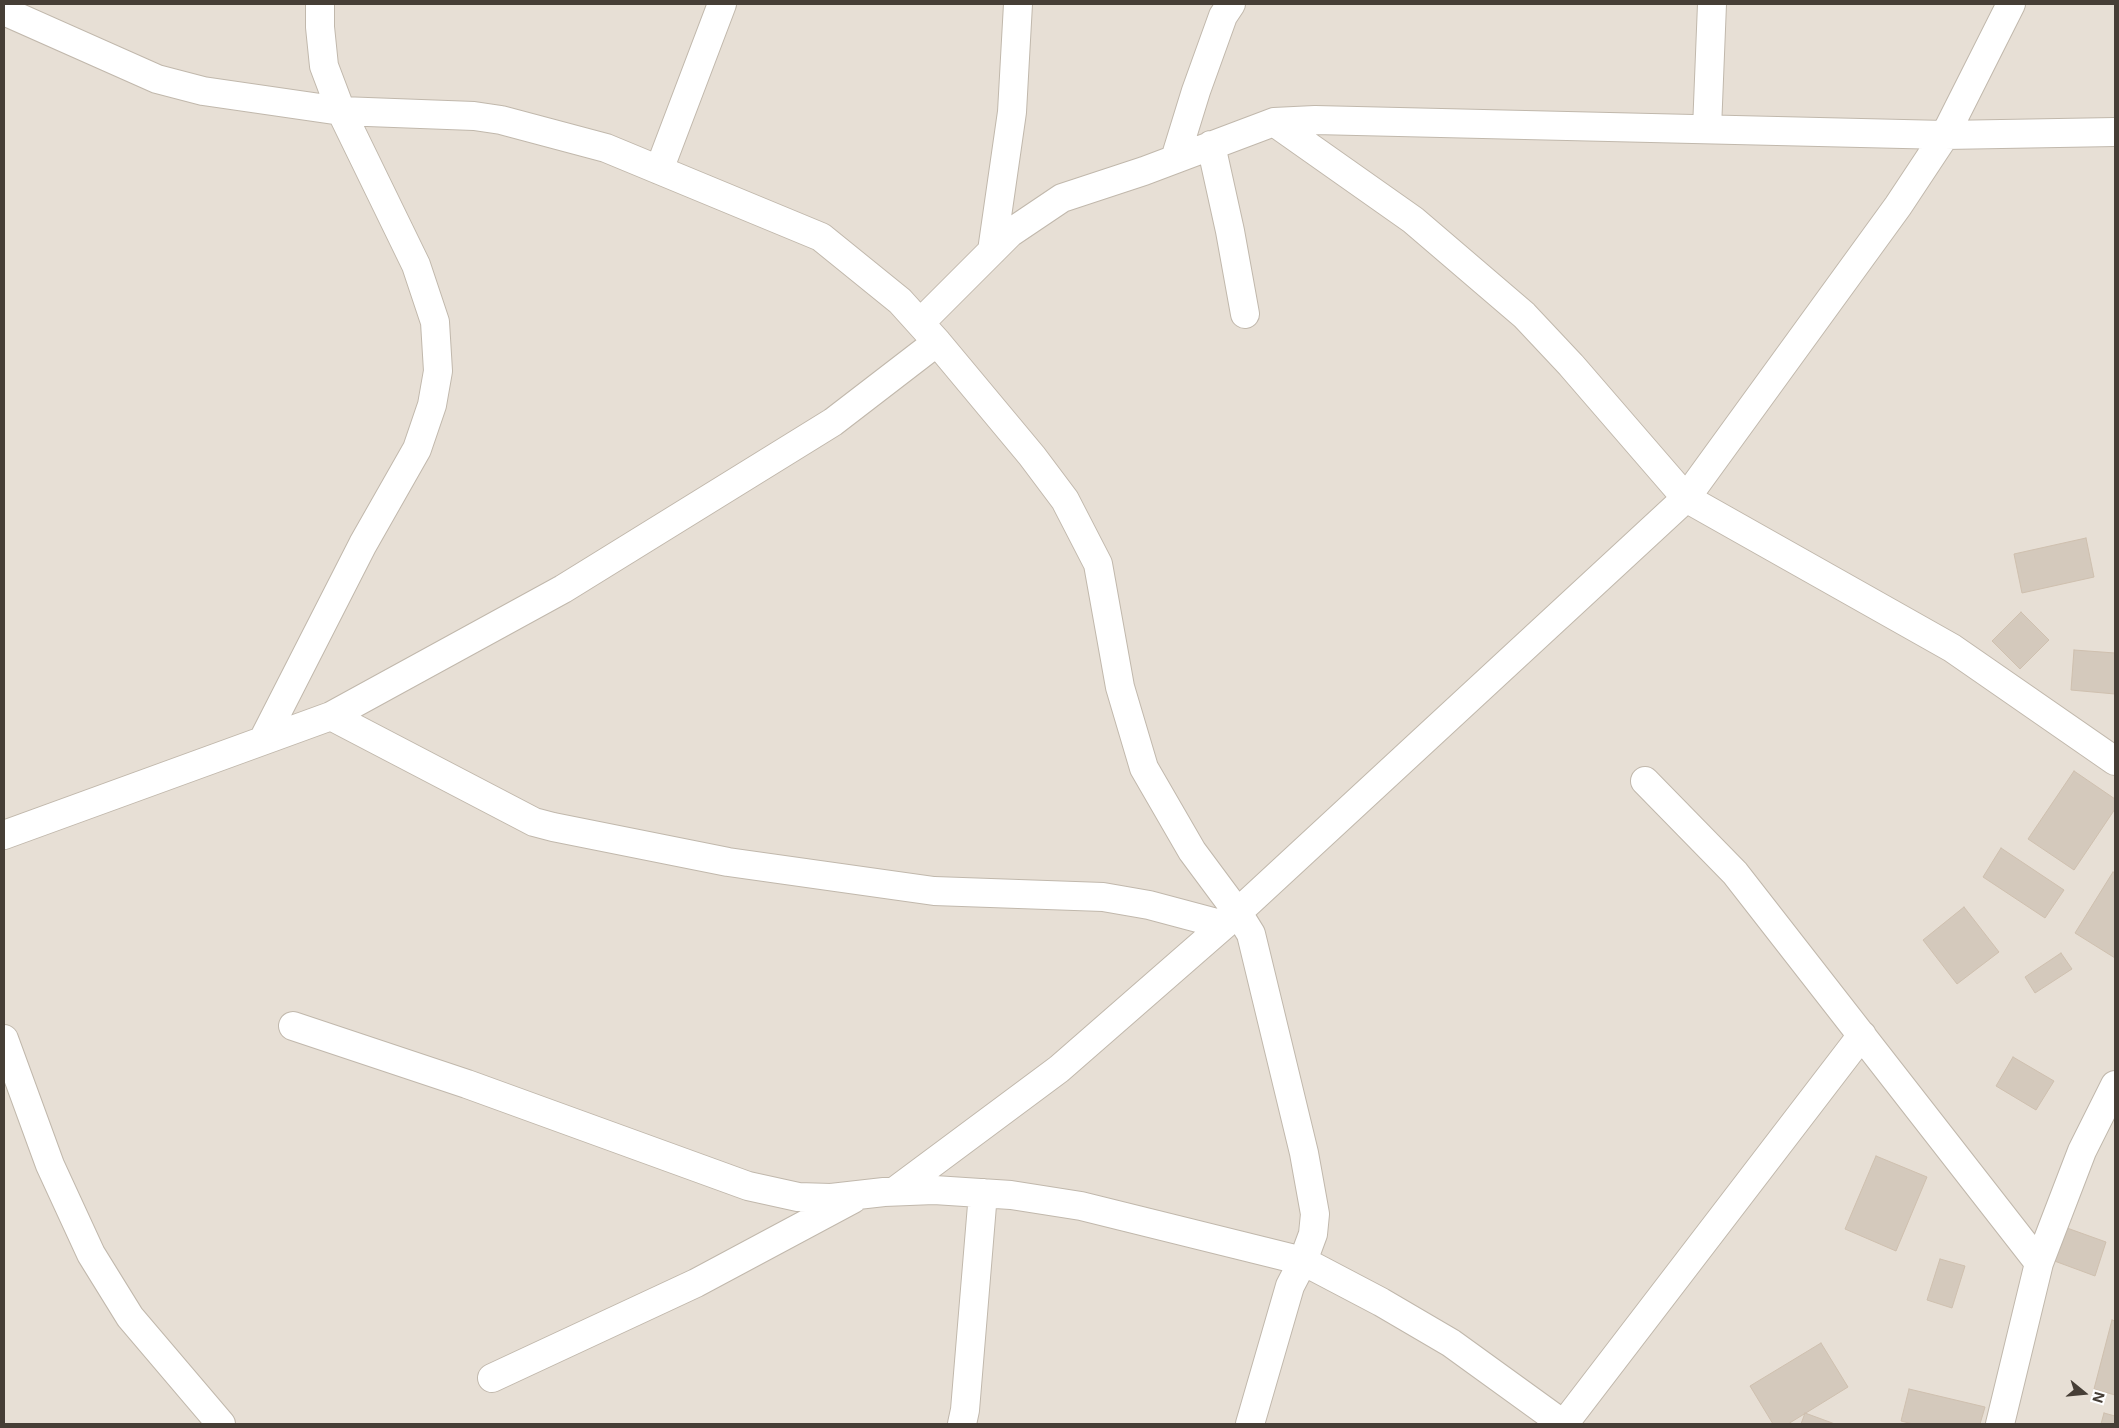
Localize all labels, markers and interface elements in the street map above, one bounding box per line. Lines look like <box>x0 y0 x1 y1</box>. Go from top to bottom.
north arrow <box>2059 1368 2109 1418</box>
text: N <box>2089 1390 2109 1405</box>

